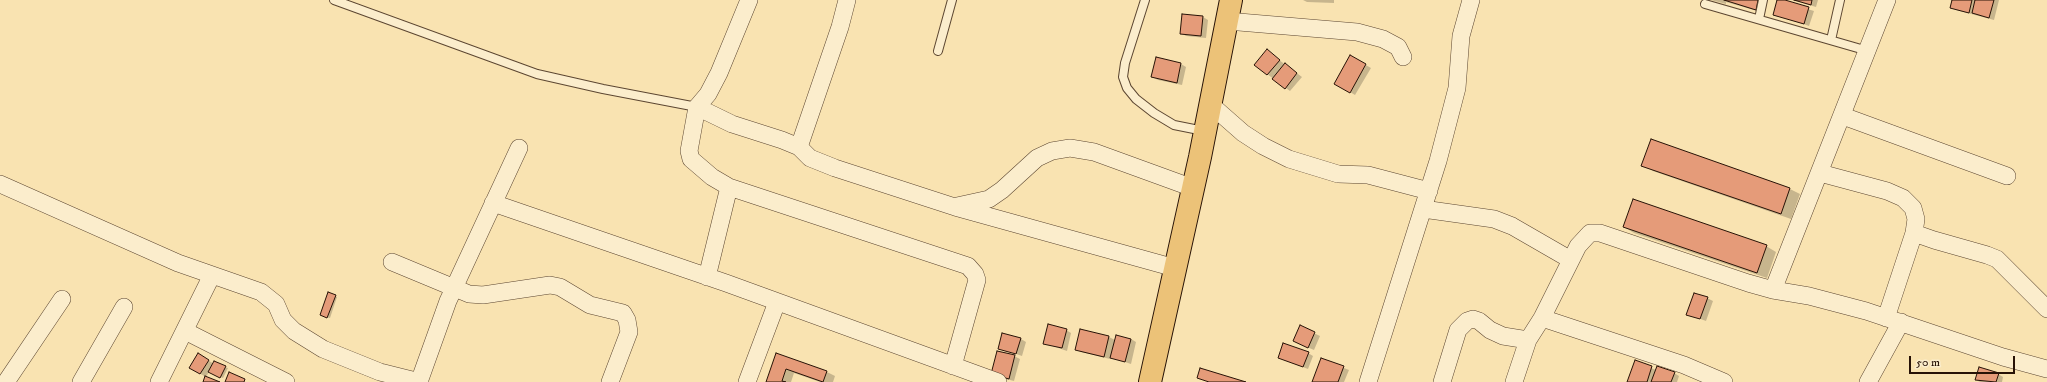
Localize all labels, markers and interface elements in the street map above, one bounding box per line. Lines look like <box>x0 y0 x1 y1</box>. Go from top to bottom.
scale bar <box>1911 348 2017 374</box>
text: 50 m <box>1916 355 1940 370</box>

